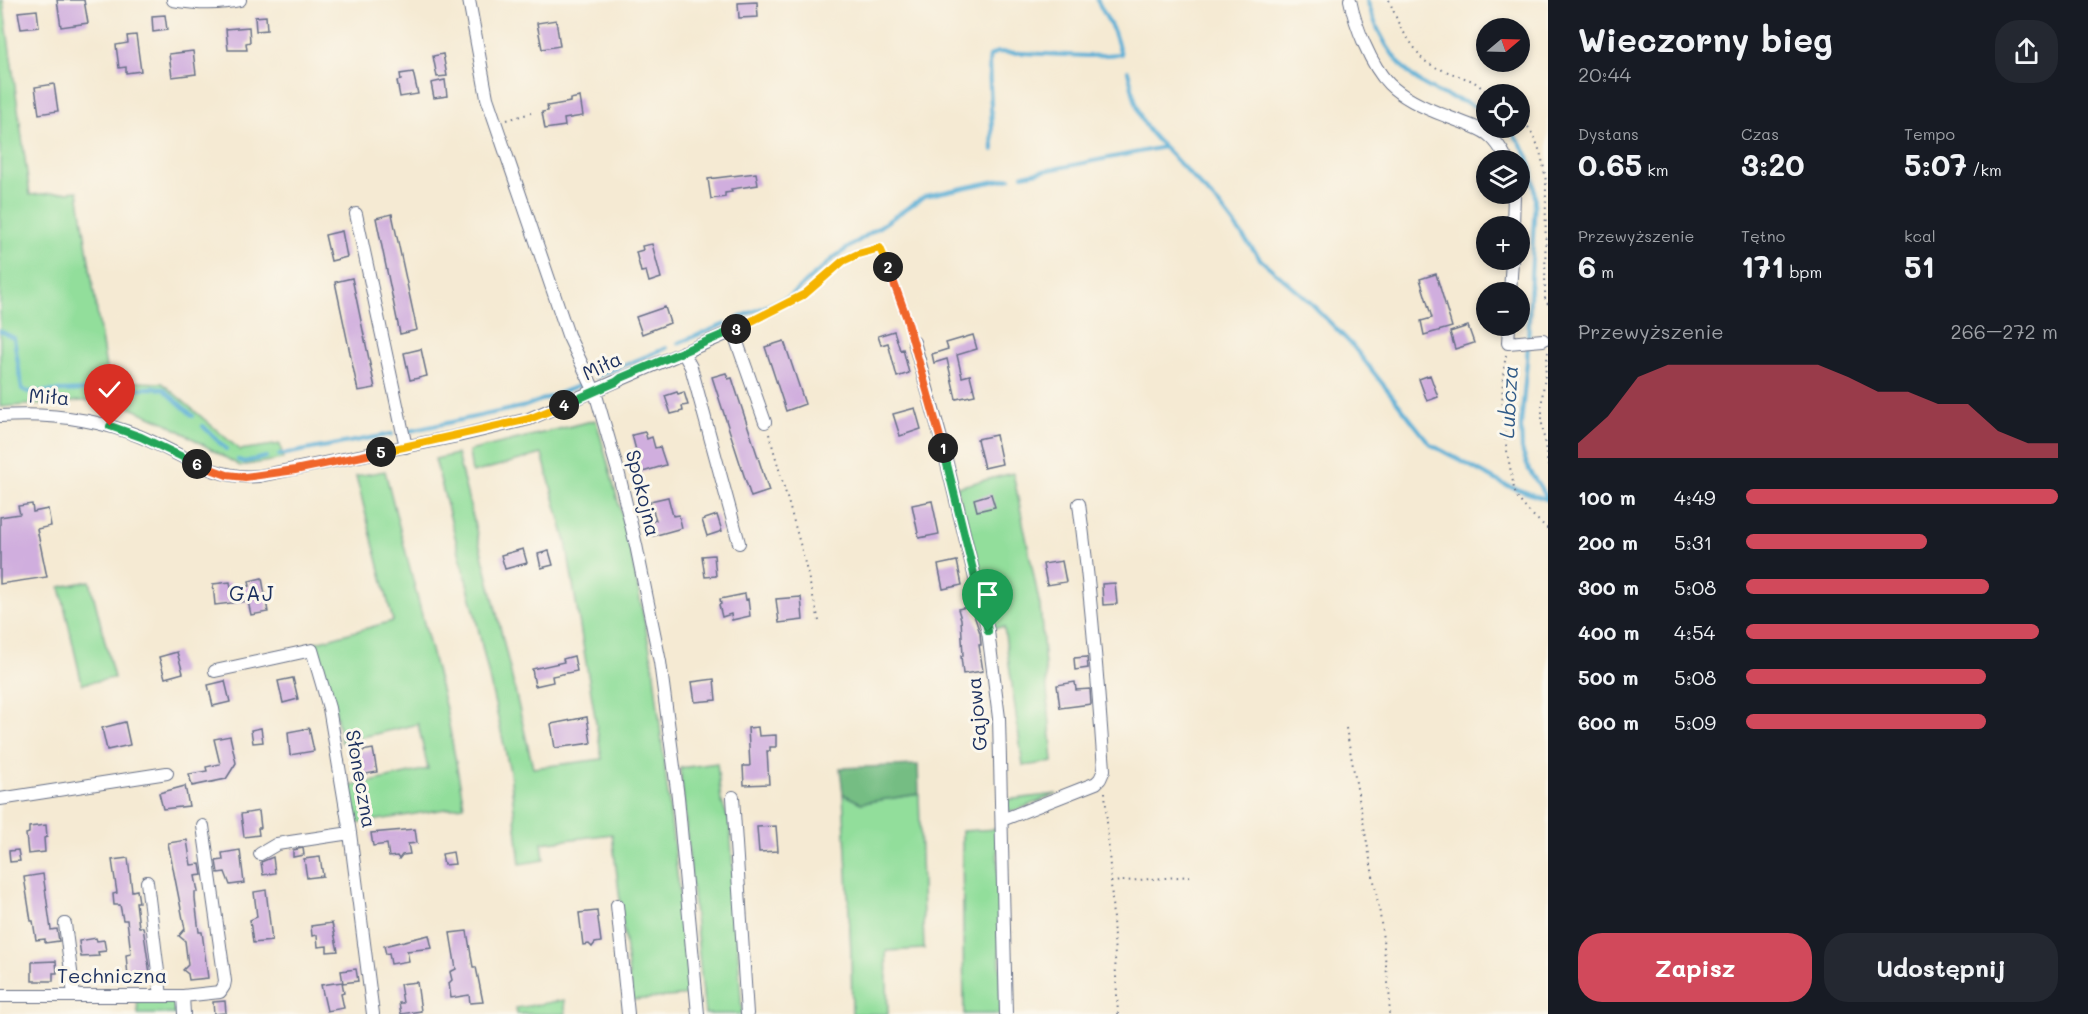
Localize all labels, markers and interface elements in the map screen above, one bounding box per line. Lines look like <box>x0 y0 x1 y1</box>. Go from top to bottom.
text: Wieczorny bieg <box>1578 17 1833 60</box>
north arrow <box>1476 18 1530 72</box>
map controls <box>1476 18 1530 336</box>
button: share <box>1995 20 2058 83</box>
text: 20:44 <box>1578 61 1631 87</box>
button: locate <box>1476 84 1530 138</box>
text: Dystans <box>1578 123 1639 144</box>
text: Czas <box>1741 123 1779 144</box>
text: Tempo <box>1904 123 1955 144</box>
text: 0.65 <box>1578 144 1642 184</box>
text: 3:20 <box>1741 144 1805 184</box>
text: 5:07 <box>1904 144 1967 184</box>
button: layers <box>1476 150 1530 204</box>
text: km <box>1642 159 1669 180</box>
text: /km <box>1967 159 2002 180</box>
button: + <box>1476 216 1530 270</box>
text: Przewyższenie <box>1578 225 1695 246</box>
text: Tętno <box>1741 225 1785 246</box>
text: kcal <box>1904 225 1936 246</box>
text: 6 <box>1578 246 1596 286</box>
text: 171 <box>1741 246 1784 286</box>
text: 51 <box>1904 246 1935 286</box>
pin: 2 <box>873 252 903 282</box>
text: 2 <box>884 256 892 277</box>
text: m <box>1596 261 1614 282</box>
text: bpm <box>1784 261 1822 282</box>
button: − <box>1476 282 1530 336</box>
pin: 3 <box>721 314 751 344</box>
text: 3 <box>731 318 741 339</box>
text: Przewyższenie <box>1578 318 1724 344</box>
text: 266–272 m <box>1951 318 2058 344</box>
street label: Miła <box>578 345 626 385</box>
pin <box>84 364 135 426</box>
water label: Lubcza <box>1492 365 1523 439</box>
icon: check <box>93 373 126 406</box>
street label: Miła <box>28 382 70 410</box>
pin: 4 <box>549 390 579 420</box>
text: 4 <box>559 394 569 415</box>
pin: 1 <box>928 433 958 463</box>
pin: 5 <box>366 437 396 467</box>
text: 1 <box>939 437 947 458</box>
text: 5 <box>376 441 386 462</box>
street label: Spokojna <box>621 447 667 539</box>
pin: 6 <box>182 449 212 479</box>
text: 6 <box>192 453 202 474</box>
text: 100 m <box>1578 484 1636 510</box>
text: 4:49 <box>1674 484 1716 510</box>
text: 200 m <box>1578 529 1638 555</box>
text: 5:31 <box>1674 529 1713 555</box>
pin <box>962 569 1013 631</box>
text: 300 m <box>1578 574 1639 600</box>
text: 5:08 <box>1674 574 1716 600</box>
icon: arrive <box>971 578 1004 611</box>
district label: GAJ <box>229 579 275 606</box>
text: 400 m <box>1578 619 1639 645</box>
text: 4:54 <box>1674 619 1715 645</box>
text: 500 m <box>1578 664 1638 690</box>
text: 5:08 <box>1674 664 1716 690</box>
street label: Gajowa <box>960 676 992 752</box>
text: 600 m <box>1578 709 1639 735</box>
text: 5:09 <box>1674 709 1716 735</box>
street label: Słoneczna <box>341 728 383 830</box>
button: Zapisz <box>1578 933 1812 1002</box>
button: Udostępnij <box>1824 933 2058 1002</box>
street label: Techniczna <box>57 962 167 988</box>

